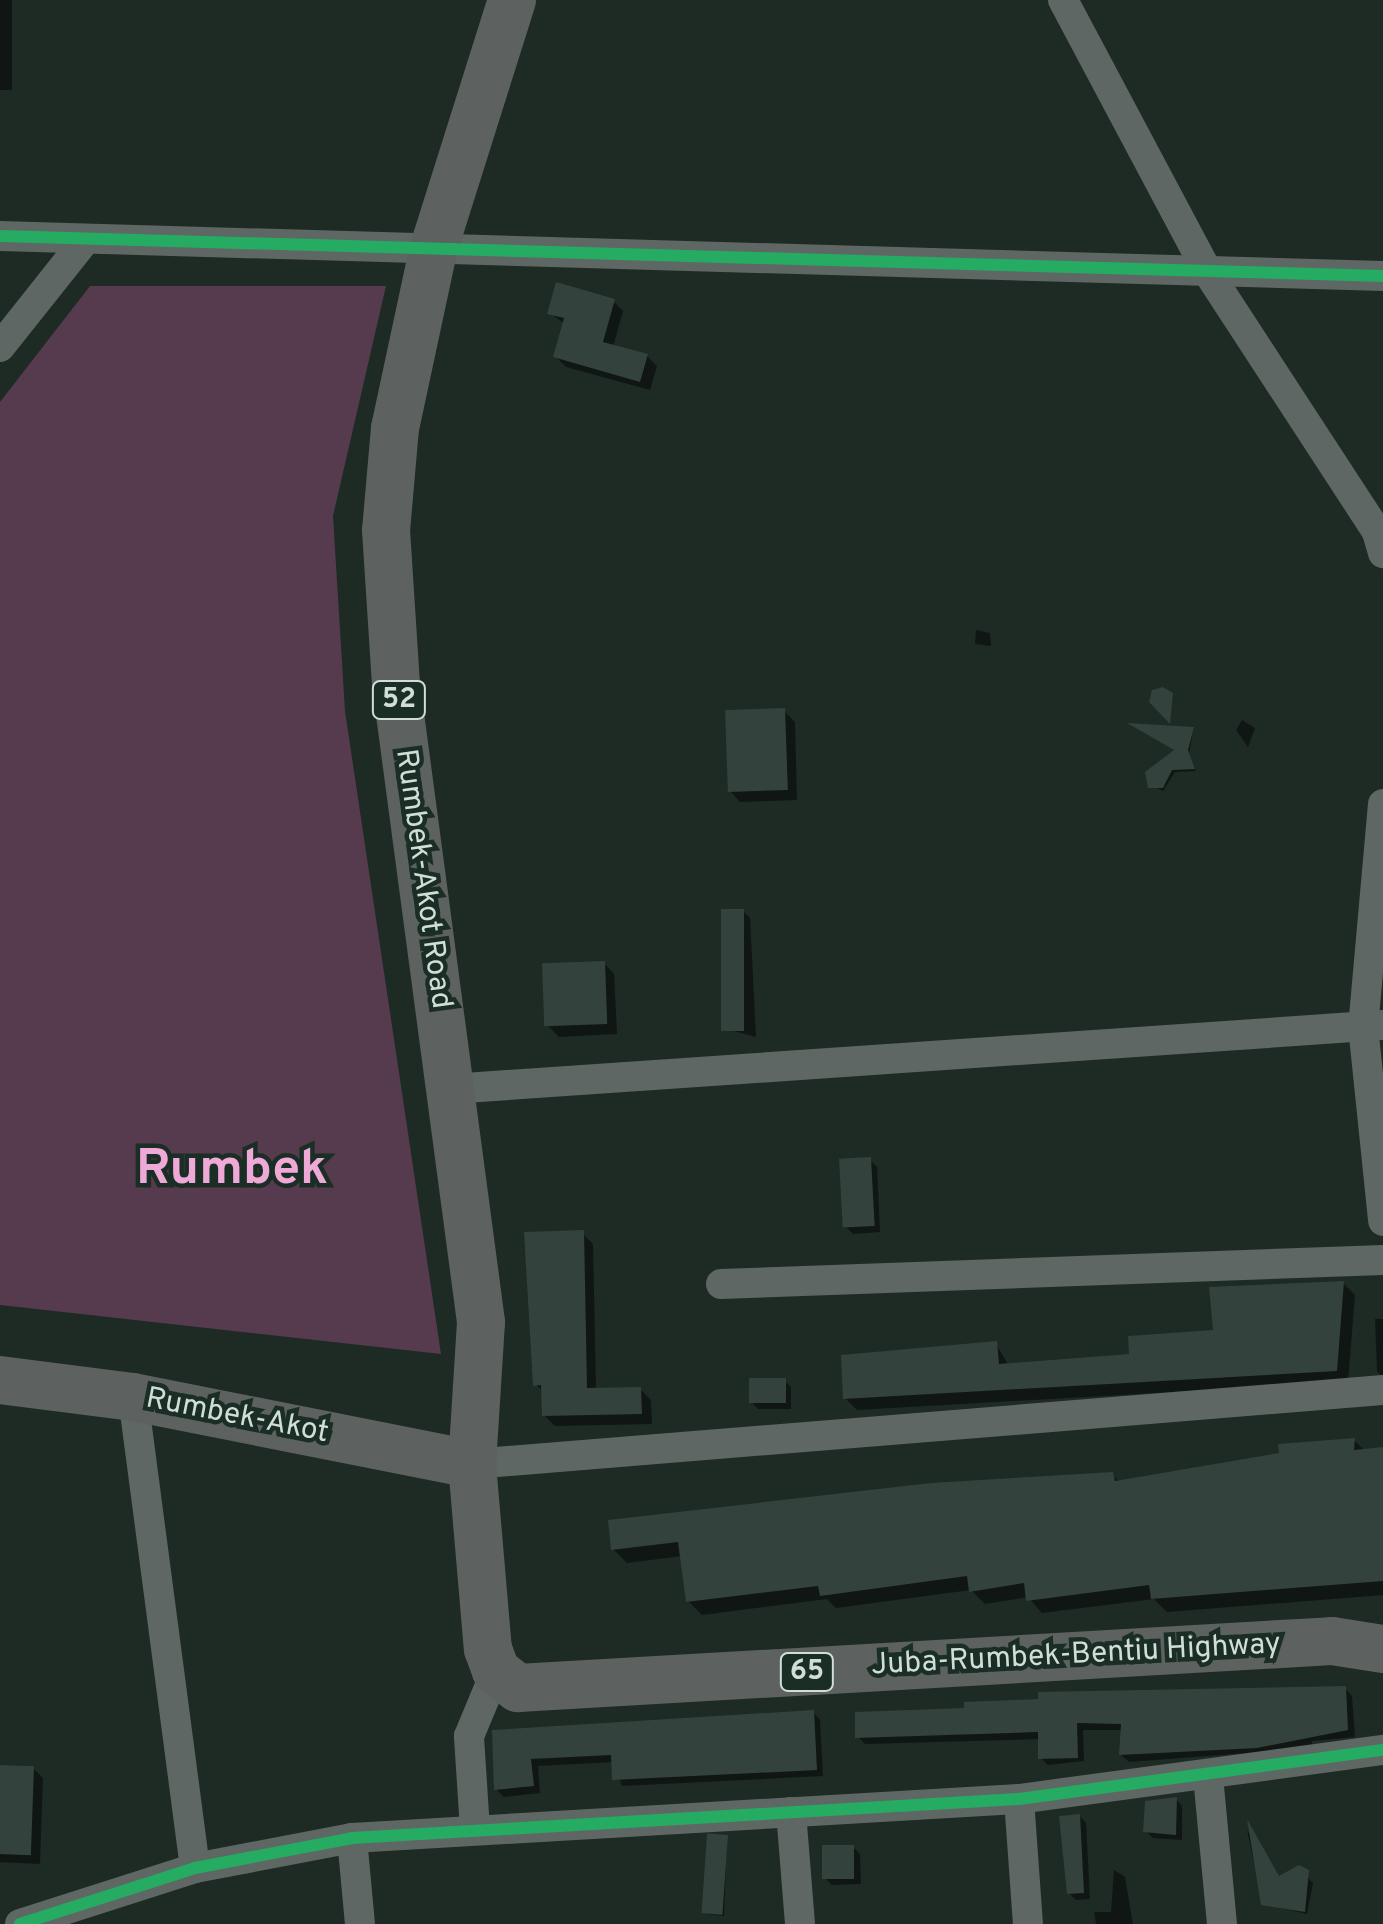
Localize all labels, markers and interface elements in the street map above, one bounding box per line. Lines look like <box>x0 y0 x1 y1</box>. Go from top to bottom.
road number: 52 <box>372 677 426 723</box>
street label: Rumbek-Akot Road <box>386 747 458 1011</box>
district label: Rumbek <box>136 1141 328 1201</box>
street label: Rumbek-Akot <box>143 1382 331 1452</box>
street label: Juba-Rumbek-Bentiu Highway <box>870 1627 1282 1685</box>
road number: 65 <box>780 1649 834 1695</box>

